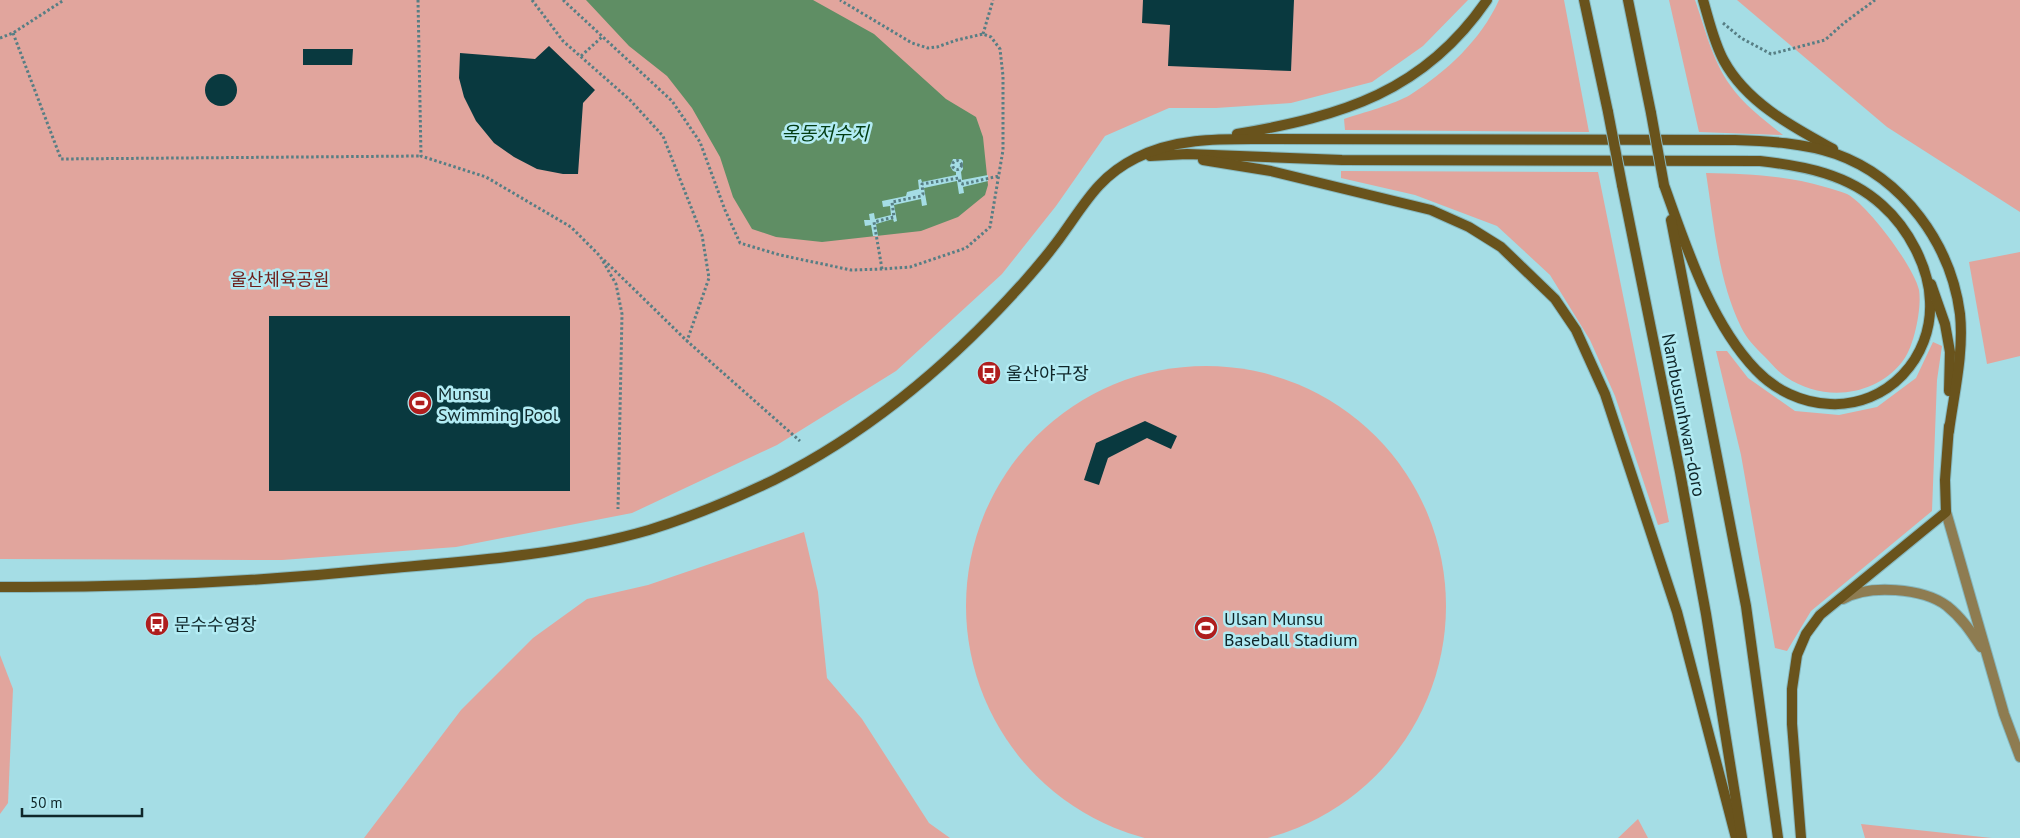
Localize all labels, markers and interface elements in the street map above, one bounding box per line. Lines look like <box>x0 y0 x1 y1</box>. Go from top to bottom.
water label: 옥동저수지 <box>781 121 870 145</box>
park label: 울산체육공원 <box>230 268 330 291</box>
street label: Nambusunhwan-doro <box>1657 332 1711 498</box>
bus stop icon: 울산야구장 <box>976 360 1002 386</box>
place label: 울산야구장 <box>1006 362 1089 385</box>
place label: Munsu Swimming Pool <box>438 382 559 426</box>
sports icon: Munsu Swimming Pool <box>407 390 433 416</box>
place label: Ulsan Munsu Baseball Stadium <box>1224 607 1358 651</box>
bus stop icon: 문수수영장 <box>144 611 170 637</box>
place label: 문수수영장 <box>174 613 257 636</box>
sports icon: Ulsan Munsu Baseball Stadium <box>1193 615 1219 641</box>
scale bar <box>22 786 142 818</box>
text: 50 m <box>30 793 63 812</box>

